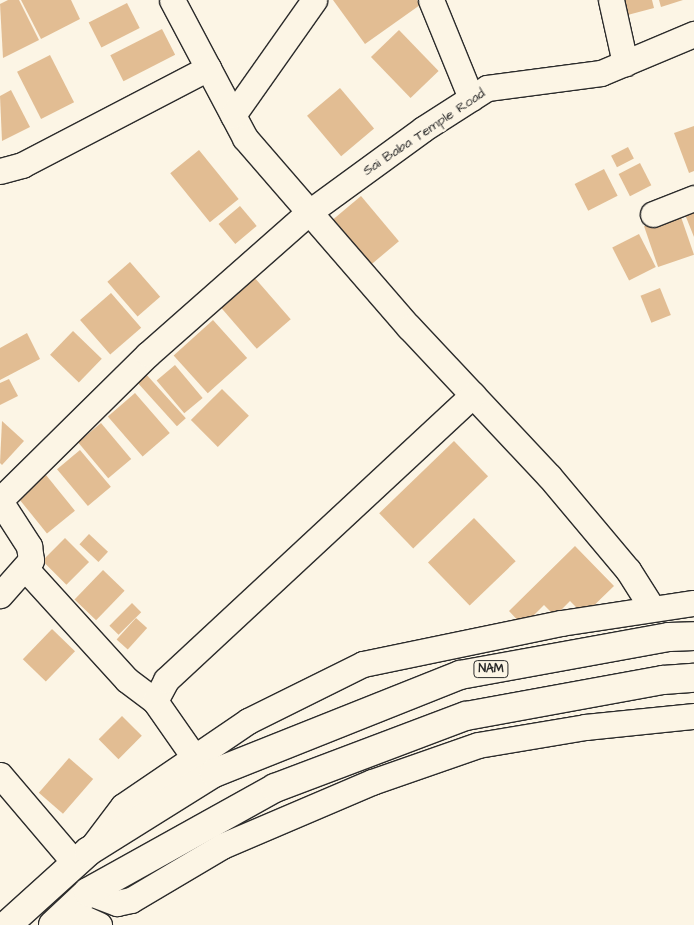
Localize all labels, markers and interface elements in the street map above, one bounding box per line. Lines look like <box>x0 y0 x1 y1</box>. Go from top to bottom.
street label: Sai Baba Temple Road <box>360 85 488 179</box>
road number: NAM <box>472 660 510 679</box>

